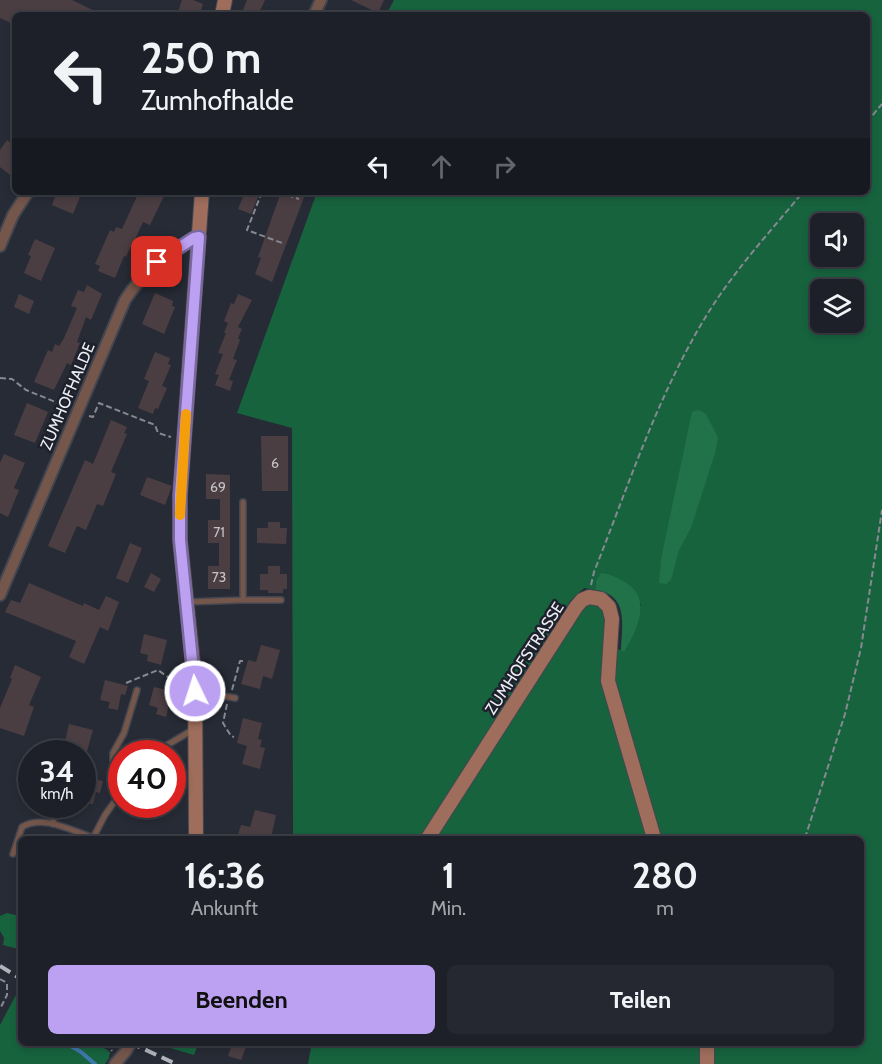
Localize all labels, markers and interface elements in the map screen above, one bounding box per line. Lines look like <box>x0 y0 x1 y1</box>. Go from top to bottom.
text: 250 m <box>141 32 261 84</box>
icon: left <box>42 36 120 114</box>
text: Zumhofhalde <box>141 84 294 117</box>
icon: left <box>362 150 395 183</box>
icon: ahead <box>425 150 458 183</box>
icon: right <box>488 150 521 183</box>
map controls <box>810 213 864 333</box>
button: sound <box>810 213 864 267</box>
pin <box>131 236 182 287</box>
icon: arrive <box>140 245 173 278</box>
button: layers <box>810 279 864 333</box>
street label: ZUMHOFHALDE <box>36 340 99 453</box>
house number: 6 <box>271 454 279 472</box>
house number: 69 <box>210 478 226 496</box>
house number: 71 <box>213 523 225 541</box>
house number: 73 <box>212 568 226 586</box>
street label: ZUMHOFSTRASSE <box>481 598 568 718</box>
position arrow <box>163 659 227 723</box>
speed limit sign: 40 <box>108 740 186 818</box>
text: 34 <box>40 753 74 790</box>
text: km/h <box>41 785 73 803</box>
text: 16:36 <box>184 853 265 897</box>
text: 1 <box>442 853 455 897</box>
text: 280 <box>632 853 698 897</box>
text: Ankunft <box>191 896 258 920</box>
text: Min. <box>431 896 466 920</box>
text: m <box>656 896 674 920</box>
button: Beenden <box>48 965 435 1034</box>
button: Teilen <box>447 965 834 1034</box>

